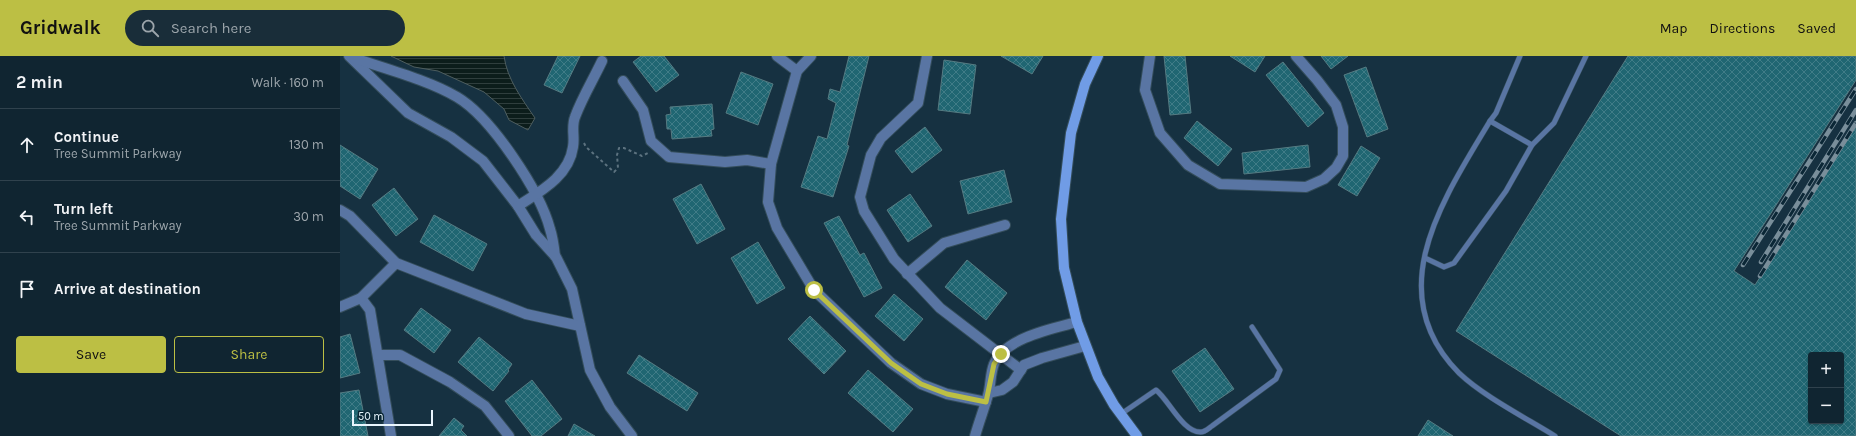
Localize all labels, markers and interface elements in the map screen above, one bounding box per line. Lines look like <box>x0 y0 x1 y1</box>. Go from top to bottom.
search box <box>125 10 405 46</box>
text: Gridwalk <box>20 17 101 39</box>
icon: search <box>139 17 161 39</box>
text: Search here <box>171 19 251 37</box>
text: Map <box>1660 20 1688 37</box>
text: Directions <box>1710 20 1775 37</box>
text: Saved <box>1797 20 1836 37</box>
text: 2 min <box>16 72 63 92</box>
text: Walk · 160 m <box>251 75 324 90</box>
text: Continue <box>54 128 119 146</box>
icon: ahead <box>16 134 38 156</box>
text: 130 m <box>289 137 324 152</box>
text: Tree Summit Parkway <box>54 146 182 161</box>
text: Turn left <box>54 200 113 218</box>
icon: left <box>16 206 38 228</box>
text: 30 m <box>293 209 324 224</box>
text: Tree Summit Parkway <box>54 218 182 233</box>
icon: arrive <box>16 278 38 300</box>
text: Arrive at destination <box>54 280 201 298</box>
route start <box>805 281 823 299</box>
button: Save <box>16 336 166 373</box>
button: Share <box>174 336 324 373</box>
route end <box>992 345 1010 363</box>
map controls <box>1808 352 1844 424</box>
button: + <box>1808 352 1844 388</box>
button: − <box>1808 388 1844 424</box>
scale bar <box>352 408 433 427</box>
text: 50 m <box>358 410 384 423</box>

